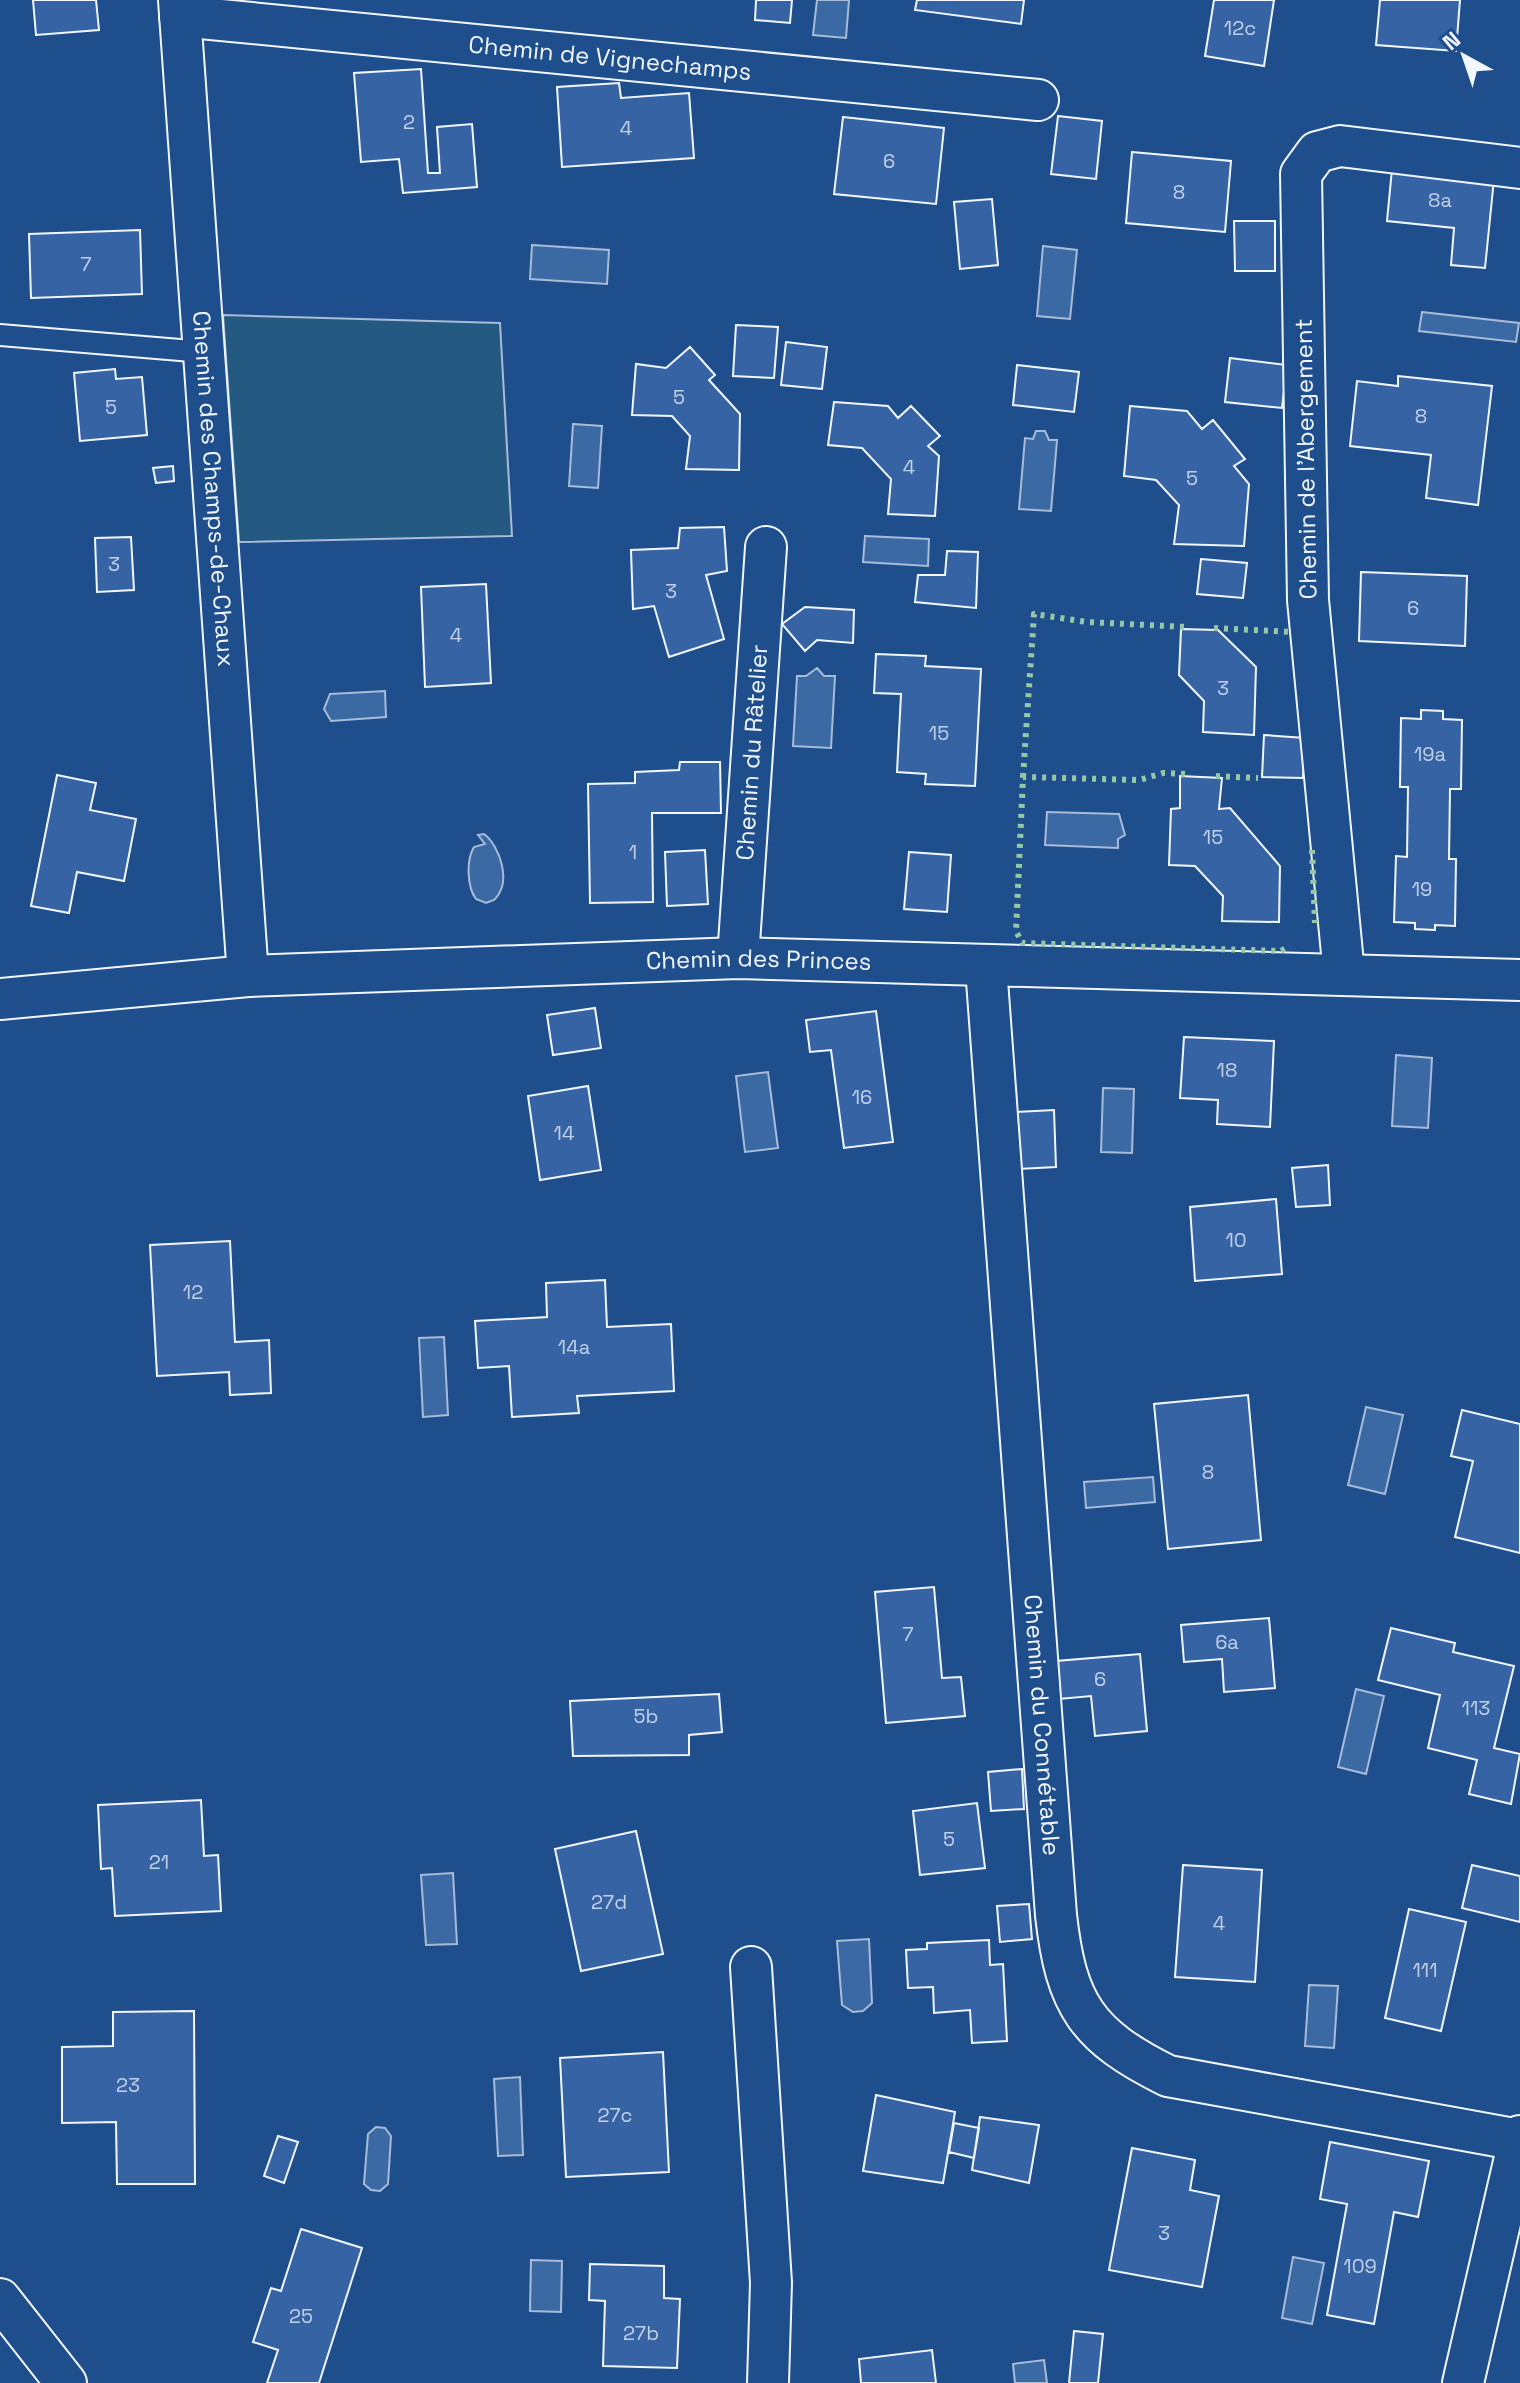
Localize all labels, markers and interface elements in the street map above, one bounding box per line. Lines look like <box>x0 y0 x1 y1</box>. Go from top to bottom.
house number: 12c <box>1224 15 1256 41</box>
north arrow <box>1424 16 1504 96</box>
text: N <box>1436 25 1466 56</box>
street label: Chemin de Vignechamps <box>467 28 753 87</box>
house number: 2 <box>403 109 415 135</box>
house number: 4 <box>620 115 632 141</box>
house number: 6 <box>883 148 895 174</box>
house number: 8 <box>1173 179 1185 205</box>
house number: 8a <box>1428 187 1452 213</box>
house number: 7 <box>80 251 92 277</box>
street label: Chemin des Champs-de-Chaux <box>186 310 242 668</box>
street label: Chemin de l'Abergement <box>1288 318 1323 600</box>
house number: 5 <box>673 384 685 410</box>
house number: 5 <box>105 394 117 420</box>
house number: 8 <box>1415 403 1427 429</box>
house number: 4 <box>903 454 915 480</box>
house number: 5 <box>1186 465 1198 491</box>
house number: 3 <box>108 551 120 577</box>
house number: 3 <box>665 578 677 604</box>
house number: 6 <box>1407 595 1419 621</box>
house number: 4 <box>450 622 462 648</box>
street label: Chemin du Râtelier <box>729 644 774 861</box>
house number: 3 <box>1217 675 1229 701</box>
house number: 15 <box>929 720 949 746</box>
house number: 19a <box>1414 741 1446 767</box>
house number: 15 <box>1203 824 1223 850</box>
house number: 1 <box>629 839 637 865</box>
house number: 19 <box>1412 876 1432 902</box>
street label: Chemin des Princes <box>645 942 872 977</box>
house number: 18 <box>1217 1057 1237 1083</box>
house number: 16 <box>852 1084 872 1110</box>
house number: 14 <box>554 1120 574 1146</box>
house number: 10 <box>1225 1227 1247 1253</box>
house number: 12 <box>183 1279 203 1305</box>
house number: 14a <box>558 1334 590 1360</box>
house number: 8 <box>1202 1459 1214 1485</box>
street label: Chemin du Connétable <box>1017 1593 1068 1857</box>
house number: 7 <box>902 1621 914 1647</box>
house number: 6a <box>1215 1629 1239 1655</box>
house number: 6 <box>1094 1666 1106 1692</box>
house number: 113 <box>1462 1695 1490 1721</box>
house number: 5b <box>634 1703 658 1729</box>
house number: 5 <box>943 1826 955 1852</box>
house number: 21 <box>149 1849 169 1875</box>
house number: 27d <box>591 1889 627 1915</box>
house number: 4 <box>1213 1910 1225 1936</box>
house number: 111 <box>1412 1957 1438 1983</box>
house number: 23 <box>116 2072 140 2098</box>
house number: 27c <box>597 2102 633 2128</box>
house number: 3 <box>1158 2220 1170 2246</box>
house number: 109 <box>1343 2253 1377 2279</box>
house number: 25 <box>289 2303 313 2329</box>
house number: 27b <box>623 2320 659 2346</box>

